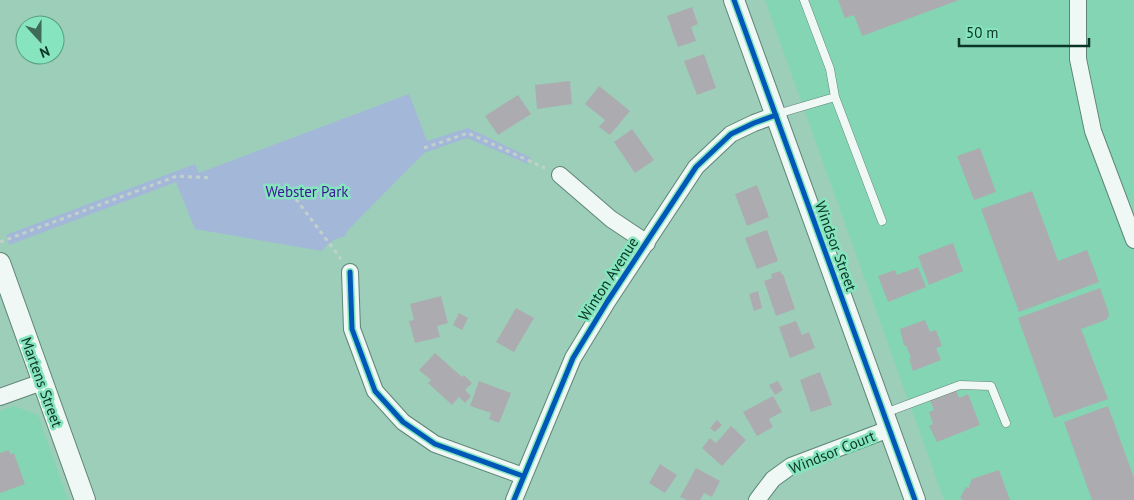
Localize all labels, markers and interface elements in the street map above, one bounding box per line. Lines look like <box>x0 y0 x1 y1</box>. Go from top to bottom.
north arrow <box>15 15 65 65</box>
scale bar <box>959 15 1089 47</box>
text: 50 m <box>966 23 999 42</box>
text: N <box>37 42 52 62</box>
park label: Webster Park <box>265 182 349 201</box>
street label: Windsor Street <box>811 198 861 294</box>
street label: Winton Avenue <box>574 233 642 325</box>
street label: Martens Street <box>17 334 67 430</box>
street label: Windsor Court <box>786 426 878 478</box>

